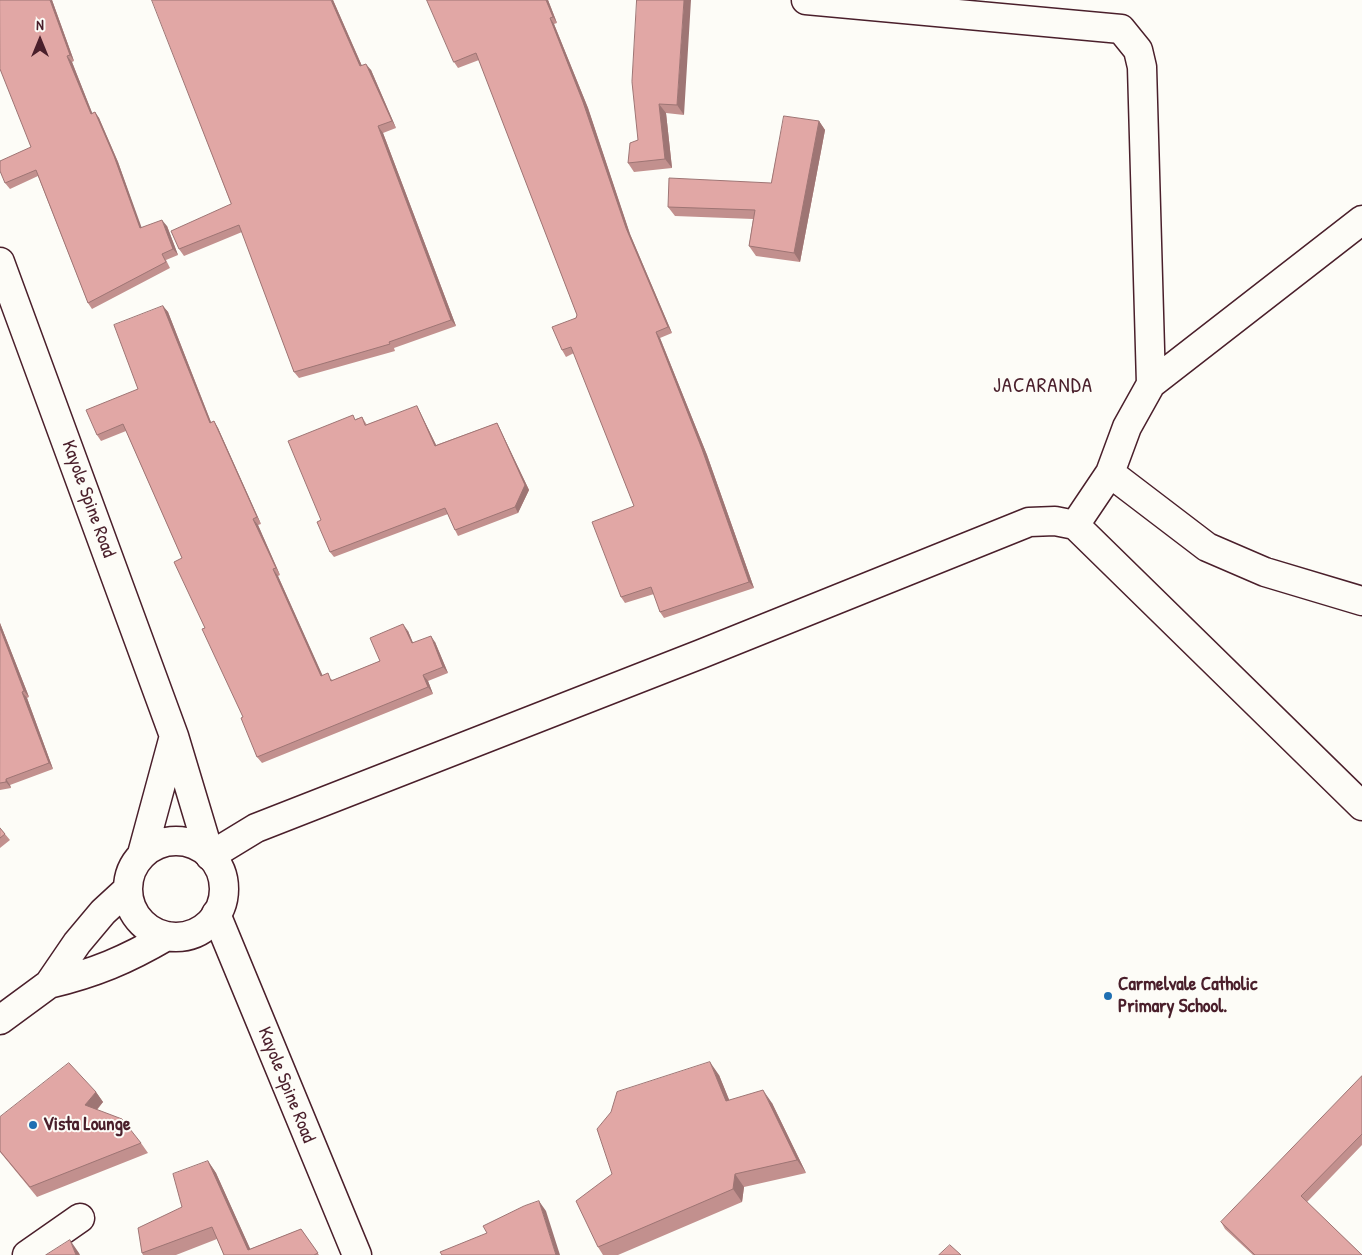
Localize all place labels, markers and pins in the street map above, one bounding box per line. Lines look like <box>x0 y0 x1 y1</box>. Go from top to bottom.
place label: Carmelvale Catholic Primary School. <box>1118 974 1257 1018</box>
marker: Carmelvale Catholic Primary School. <box>1102 990 1114 1002</box>
place label: Vista Lounge <box>43 1114 131 1136</box>
marker: Vista Lounge <box>27 1119 39 1131</box>

